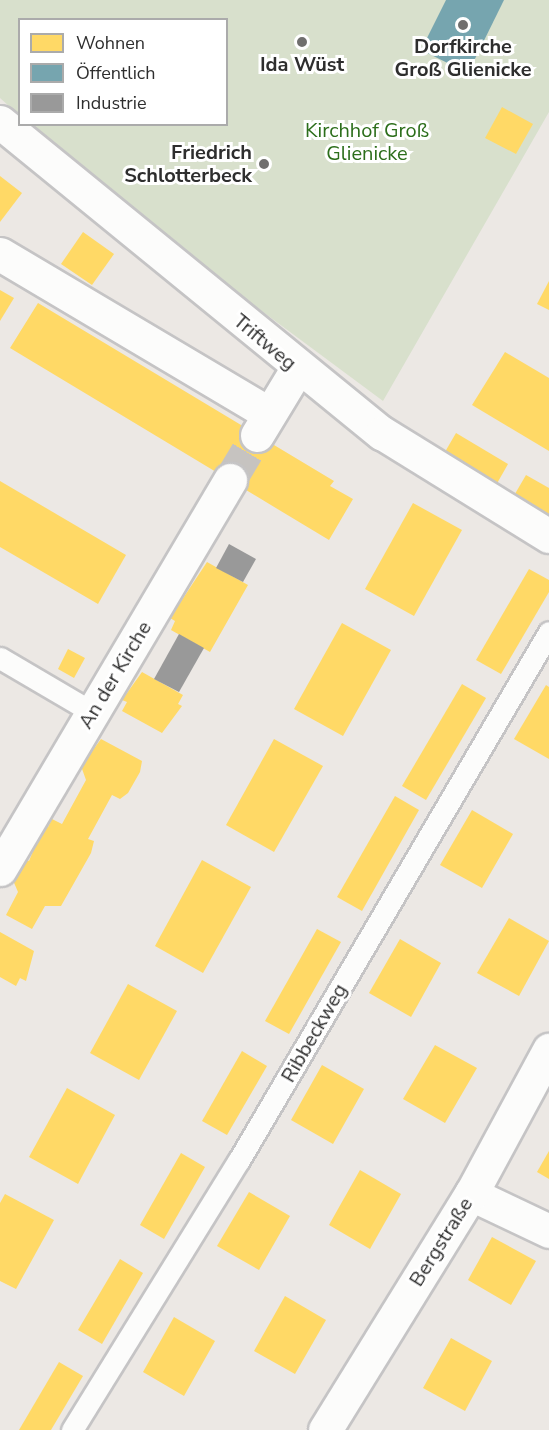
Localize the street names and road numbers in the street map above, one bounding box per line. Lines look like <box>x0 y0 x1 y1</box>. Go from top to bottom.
street label: Triftweg <box>229 309 301 375</box>
street label: An der Kirche <box>74 617 156 733</box>
street label: Ribbeckweg <box>276 979 352 1087</box>
street label: Bergstraße <box>404 1193 478 1291</box>

